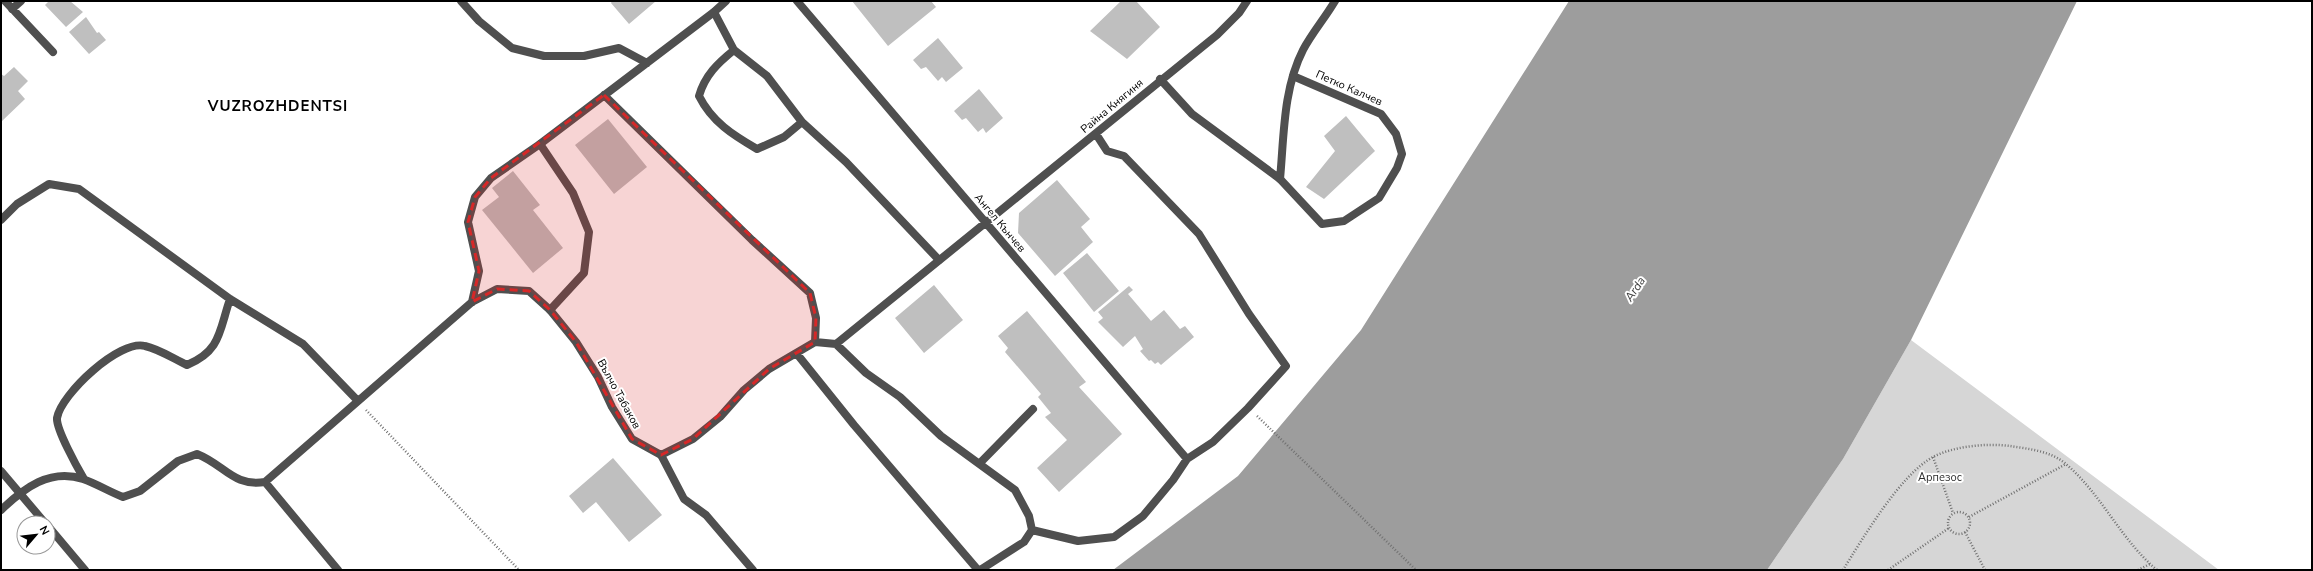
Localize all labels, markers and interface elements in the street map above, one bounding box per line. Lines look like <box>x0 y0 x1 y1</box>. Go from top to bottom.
street label: Петко Калчев <box>1313 67 1385 109</box>
street label: Райна Княгиня <box>1078 75 1147 137</box>
district label: VUZROZHDENTSI <box>207 96 348 116</box>
street label: Ангел Кънчев <box>971 190 1029 256</box>
water label: Arda <box>1620 274 1649 305</box>
street label: Вълчо Табаков <box>594 356 644 432</box>
park label: Арпезос <box>1918 470 1962 485</box>
north arrow <box>16 515 56 555</box>
text: N <box>36 523 53 538</box>

